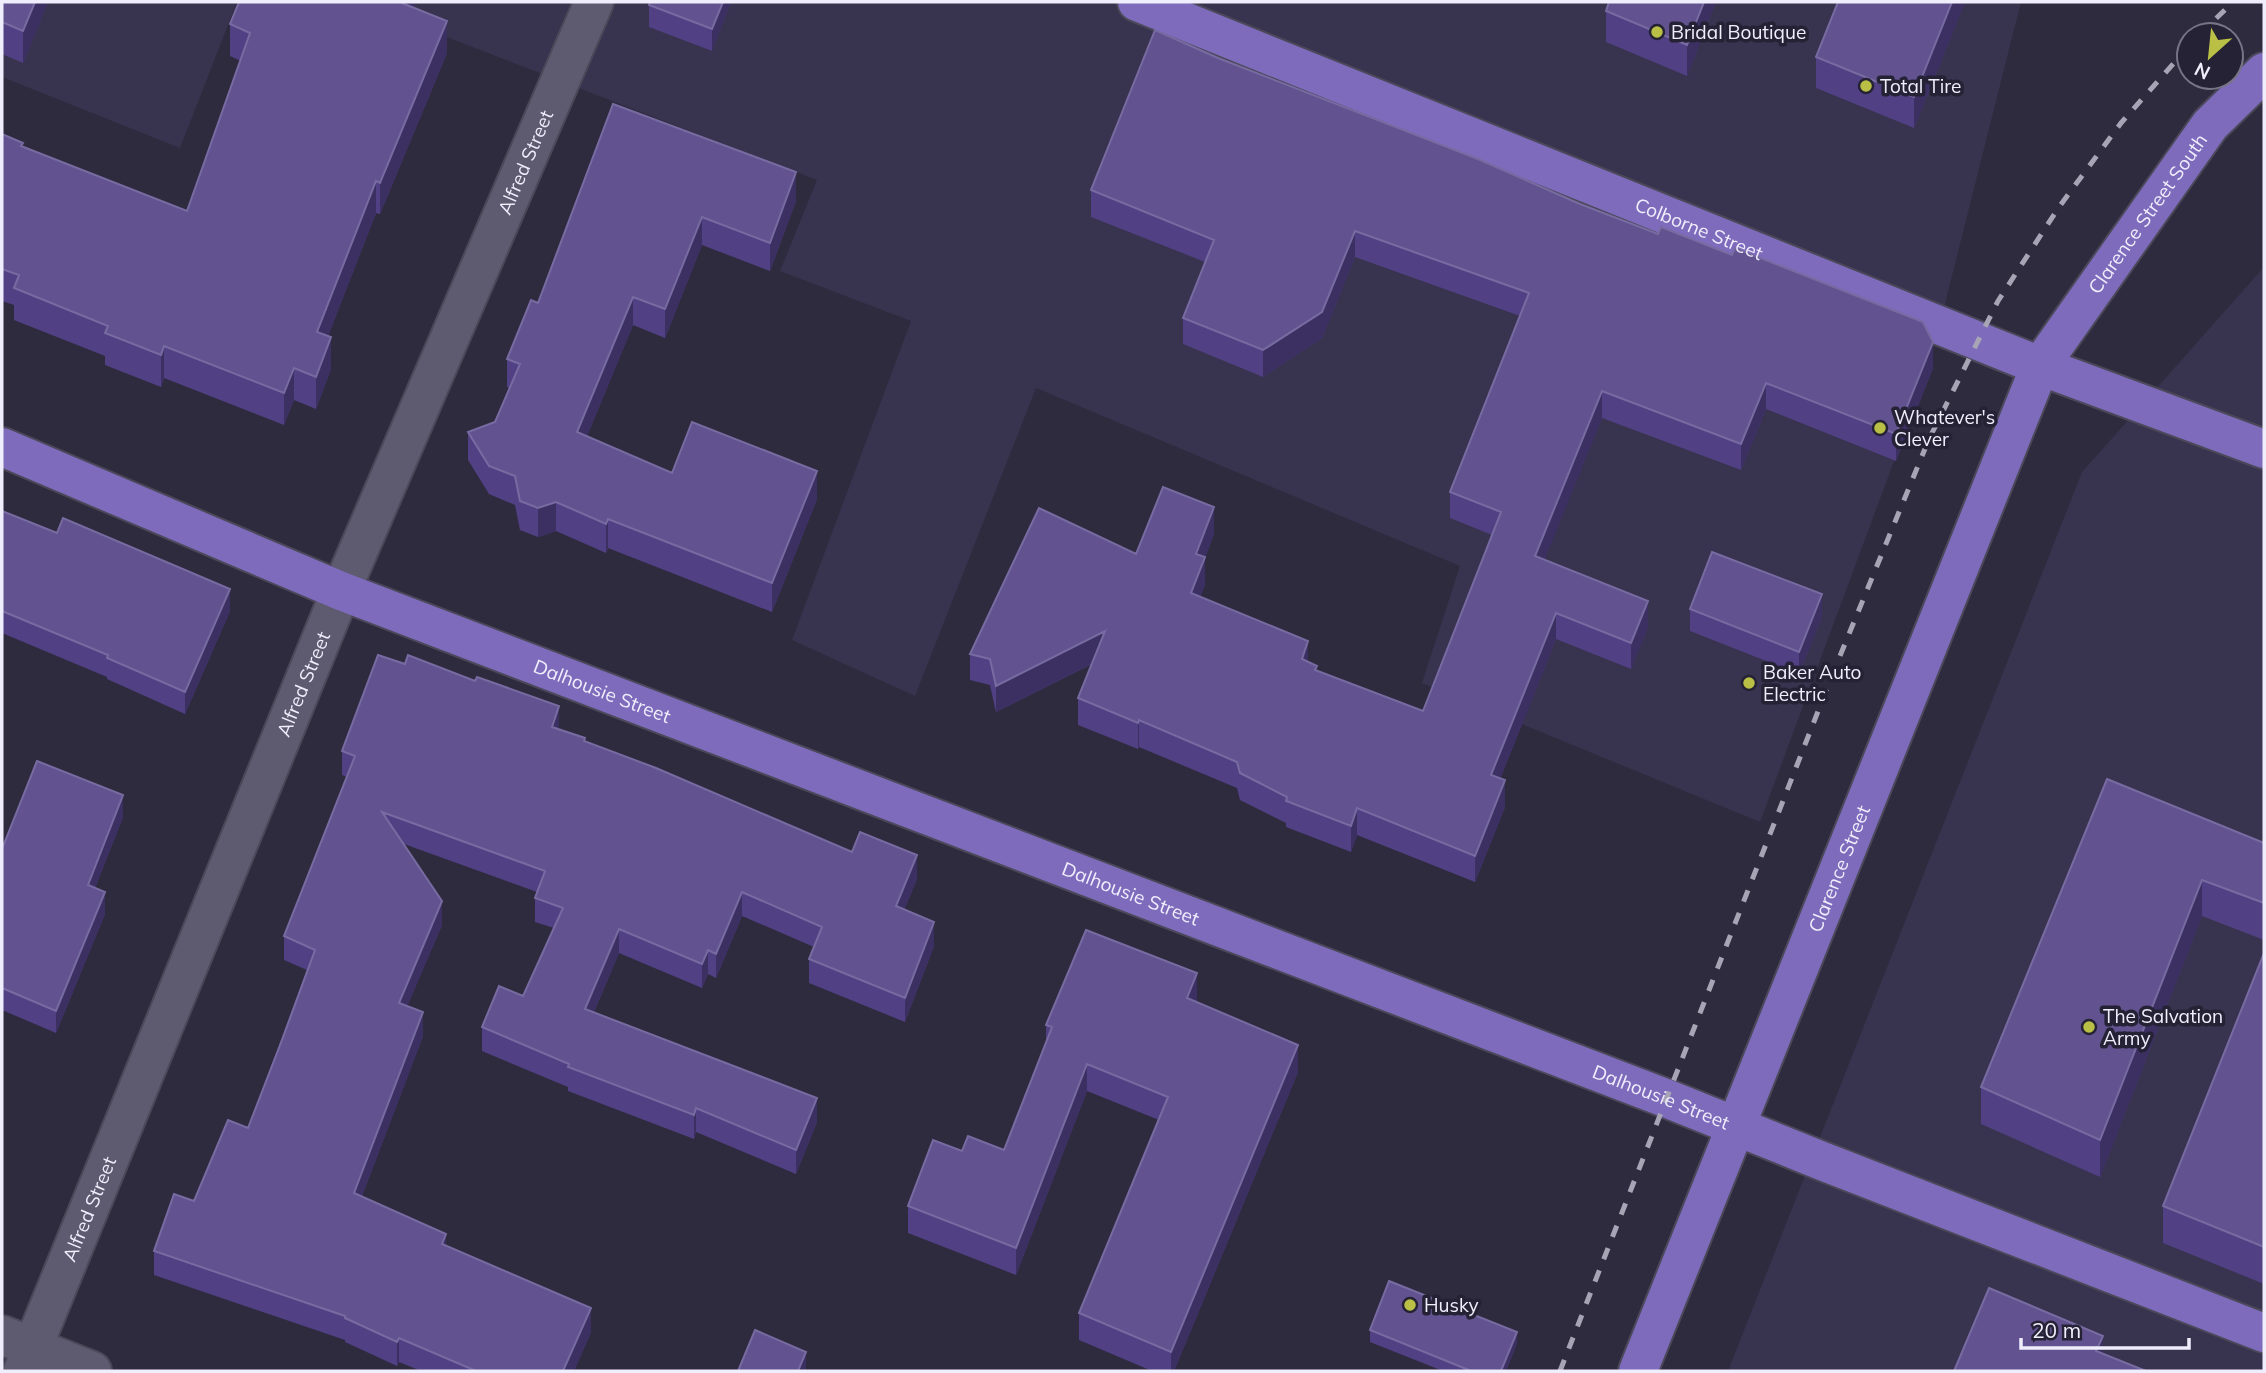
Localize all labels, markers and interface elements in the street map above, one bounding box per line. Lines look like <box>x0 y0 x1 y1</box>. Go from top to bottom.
place label: Bridal Boutique <box>1671 20 1806 44</box>
north arrow <box>2175 21 2245 91</box>
marker: Bridal Boutique <box>1649 24 1665 40</box>
text: N <box>2190 57 2214 85</box>
place label: Total Tire <box>1880 74 1961 98</box>
marker: Total Tire <box>1858 78 1874 94</box>
street label: Alfred Street <box>492 106 558 218</box>
street label: Clarence Street South <box>2083 129 2212 298</box>
street label: Colborne Street <box>1632 192 1767 265</box>
place label: Whatever's Clever <box>1894 405 1995 451</box>
marker: Whatever's Clever <box>1872 420 1888 436</box>
street label: Alfred Street <box>271 628 335 740</box>
street label: Dalhousie Street <box>530 654 675 728</box>
place label: Baker Auto Electric <box>1763 660 1861 706</box>
marker: Baker Auto Electric <box>1741 675 1757 691</box>
street label: Clarence Street <box>1803 802 1875 936</box>
street label: Dalhousie Street <box>1059 856 1203 931</box>
place label: The Salvation Army <box>2103 1004 2223 1050</box>
marker: The Salvation Army <box>2081 1019 2097 1035</box>
street label: Dalhousie Street <box>1589 1059 1733 1135</box>
street label: Alfred Street <box>57 1153 121 1265</box>
place label: Husky <box>1424 1293 1479 1317</box>
marker: Husky <box>1402 1297 1418 1313</box>
scale bar <box>2021 1306 2189 1350</box>
text: 20 m <box>2032 1317 2081 1343</box>

